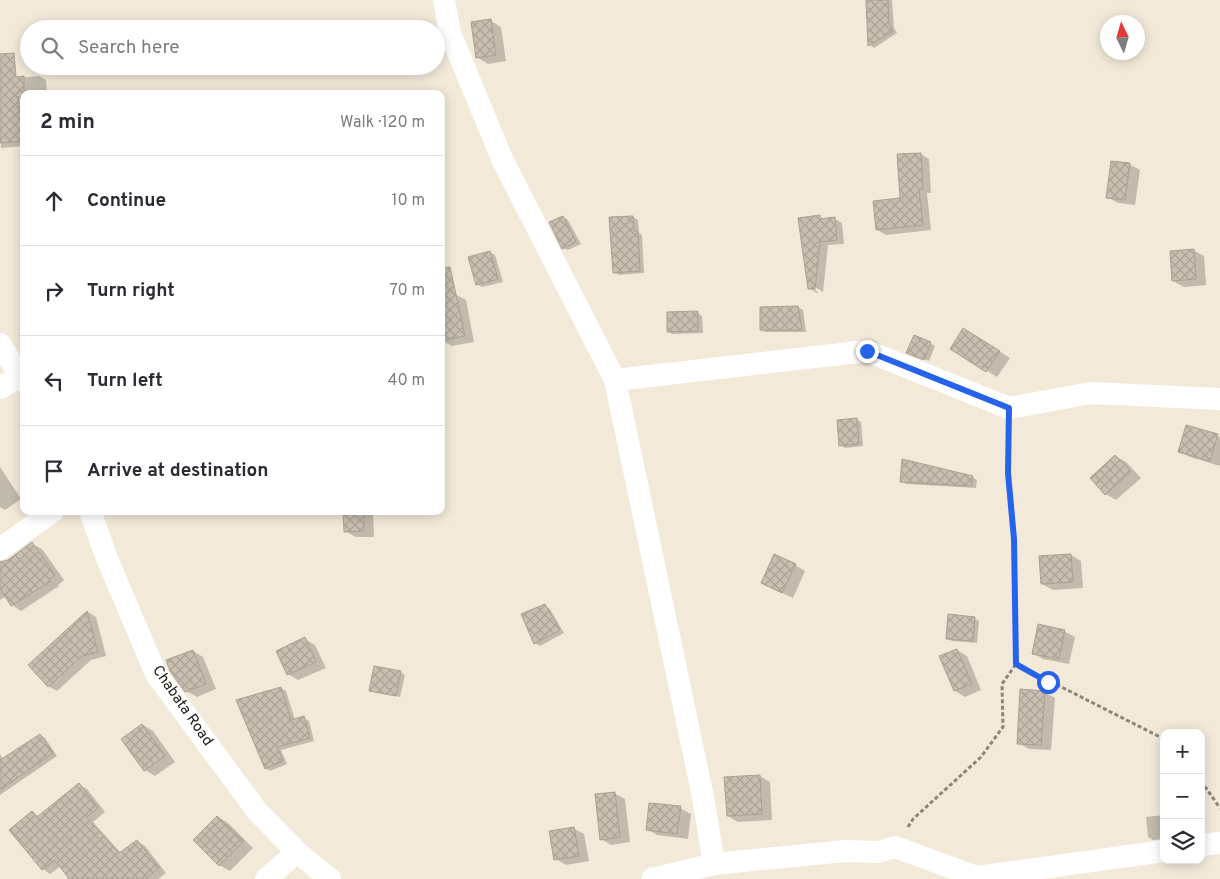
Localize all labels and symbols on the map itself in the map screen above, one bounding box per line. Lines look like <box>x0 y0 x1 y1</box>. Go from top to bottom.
north arrow <box>1100 15 1145 60</box>
route end <box>856 340 879 363</box>
street label: Chabata Road <box>147 662 217 750</box>
route start <box>1037 671 1060 694</box>

